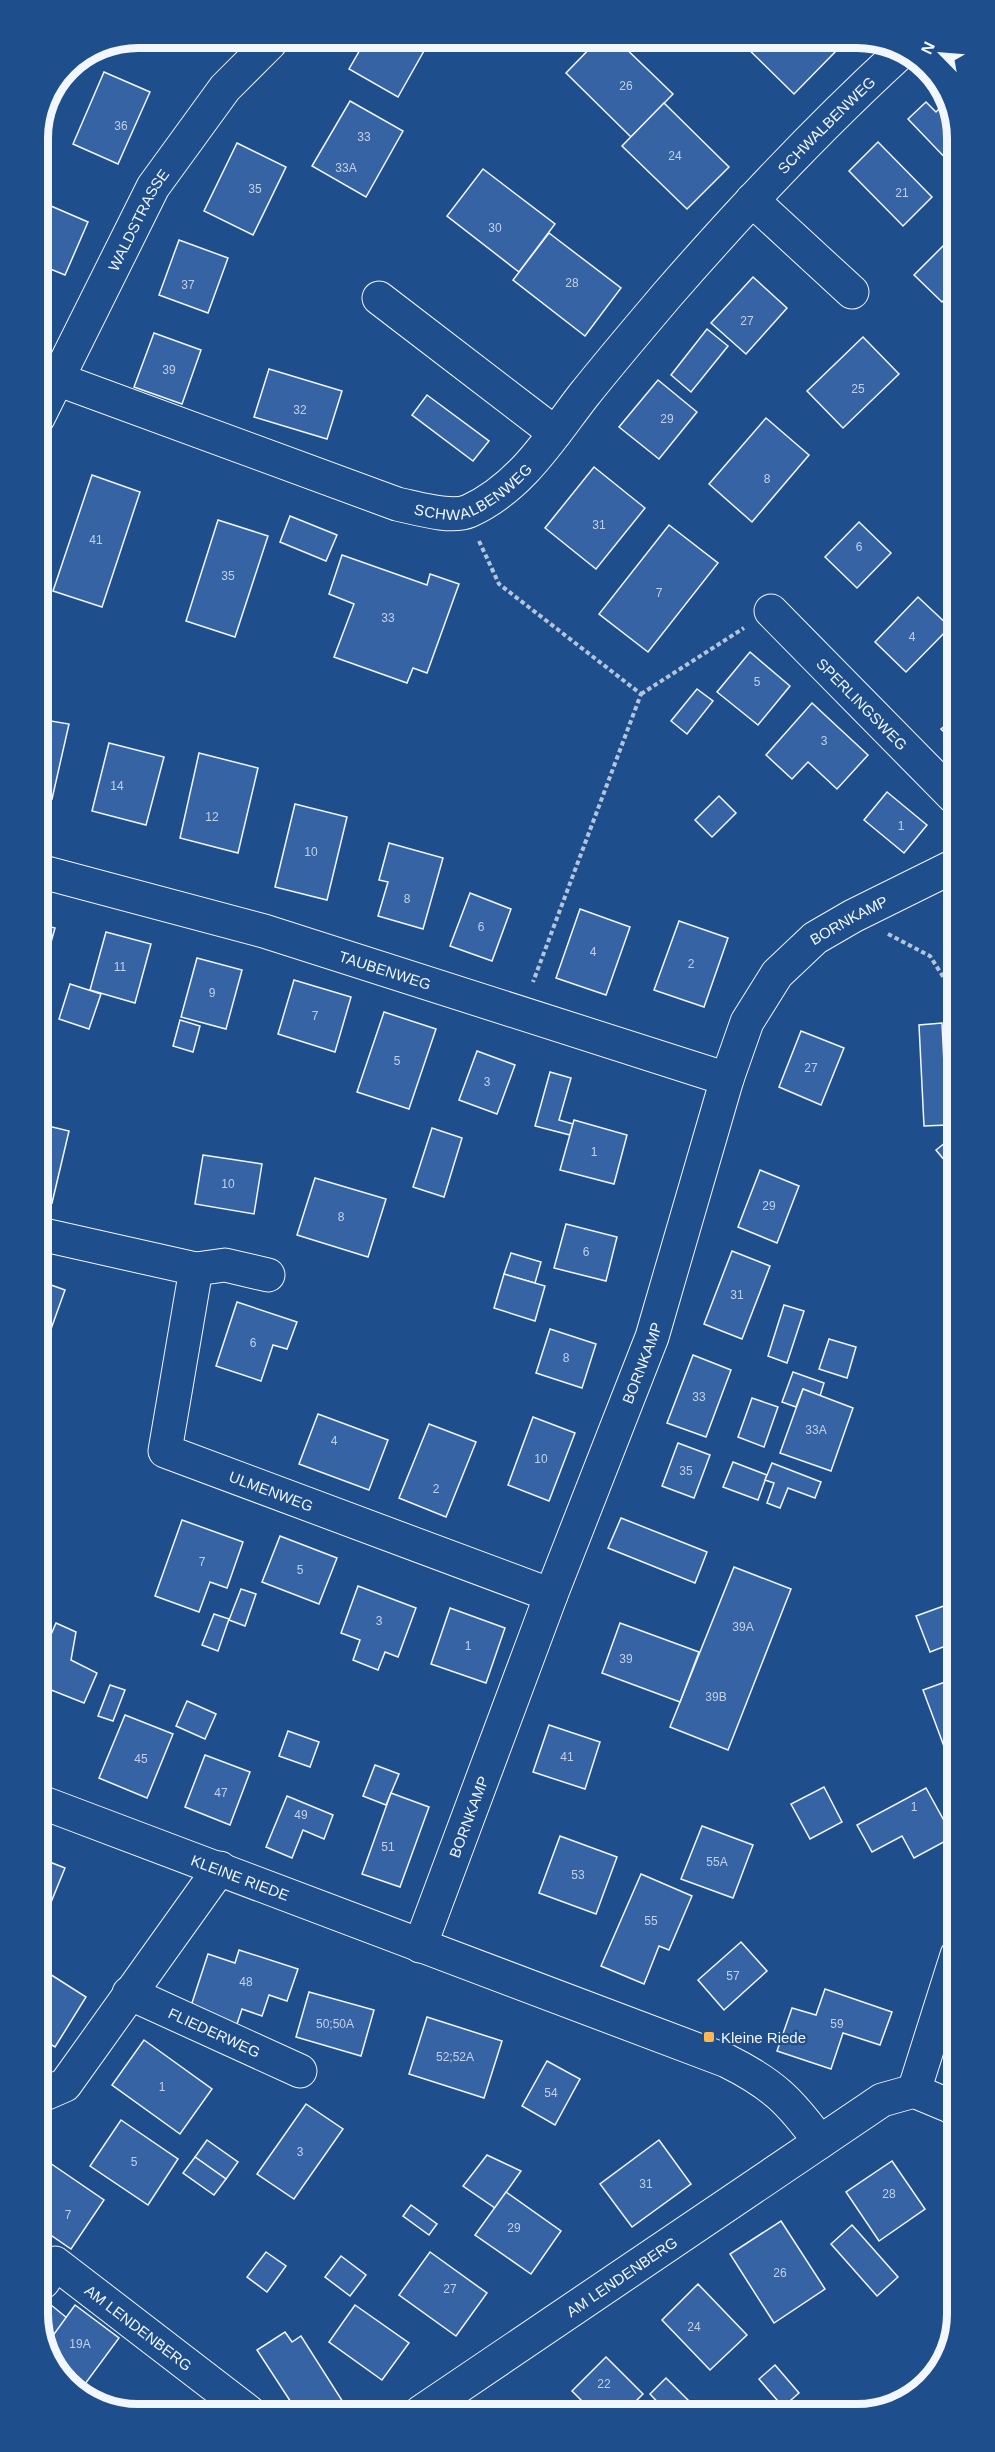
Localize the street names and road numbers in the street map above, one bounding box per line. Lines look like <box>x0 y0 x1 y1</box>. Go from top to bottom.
street label: SCHWALBENWEG <box>774 73 878 177</box>
street label: WALDSTRASSE <box>104 165 172 274</box>
street label: SCHWALBENWEG <box>413 460 535 522</box>
street label: SPERLINGSWEG <box>813 654 911 753</box>
street label: BORNKAMP <box>807 892 890 948</box>
street label: TAUBENWEG <box>337 947 433 992</box>
street label: BORNKAMP <box>618 1320 664 1406</box>
street label: ULMENWEG <box>227 1467 316 1514</box>
street label: BORNKAMP <box>445 1773 491 1860</box>
street label: KLEINE RIEDE <box>189 1851 292 1903</box>
street label: FLIEDERWEG <box>166 2004 263 2060</box>
street label: AM LENDENBERG <box>563 2233 680 2320</box>
street label: AM LENDENBERG <box>82 2281 195 2374</box>

